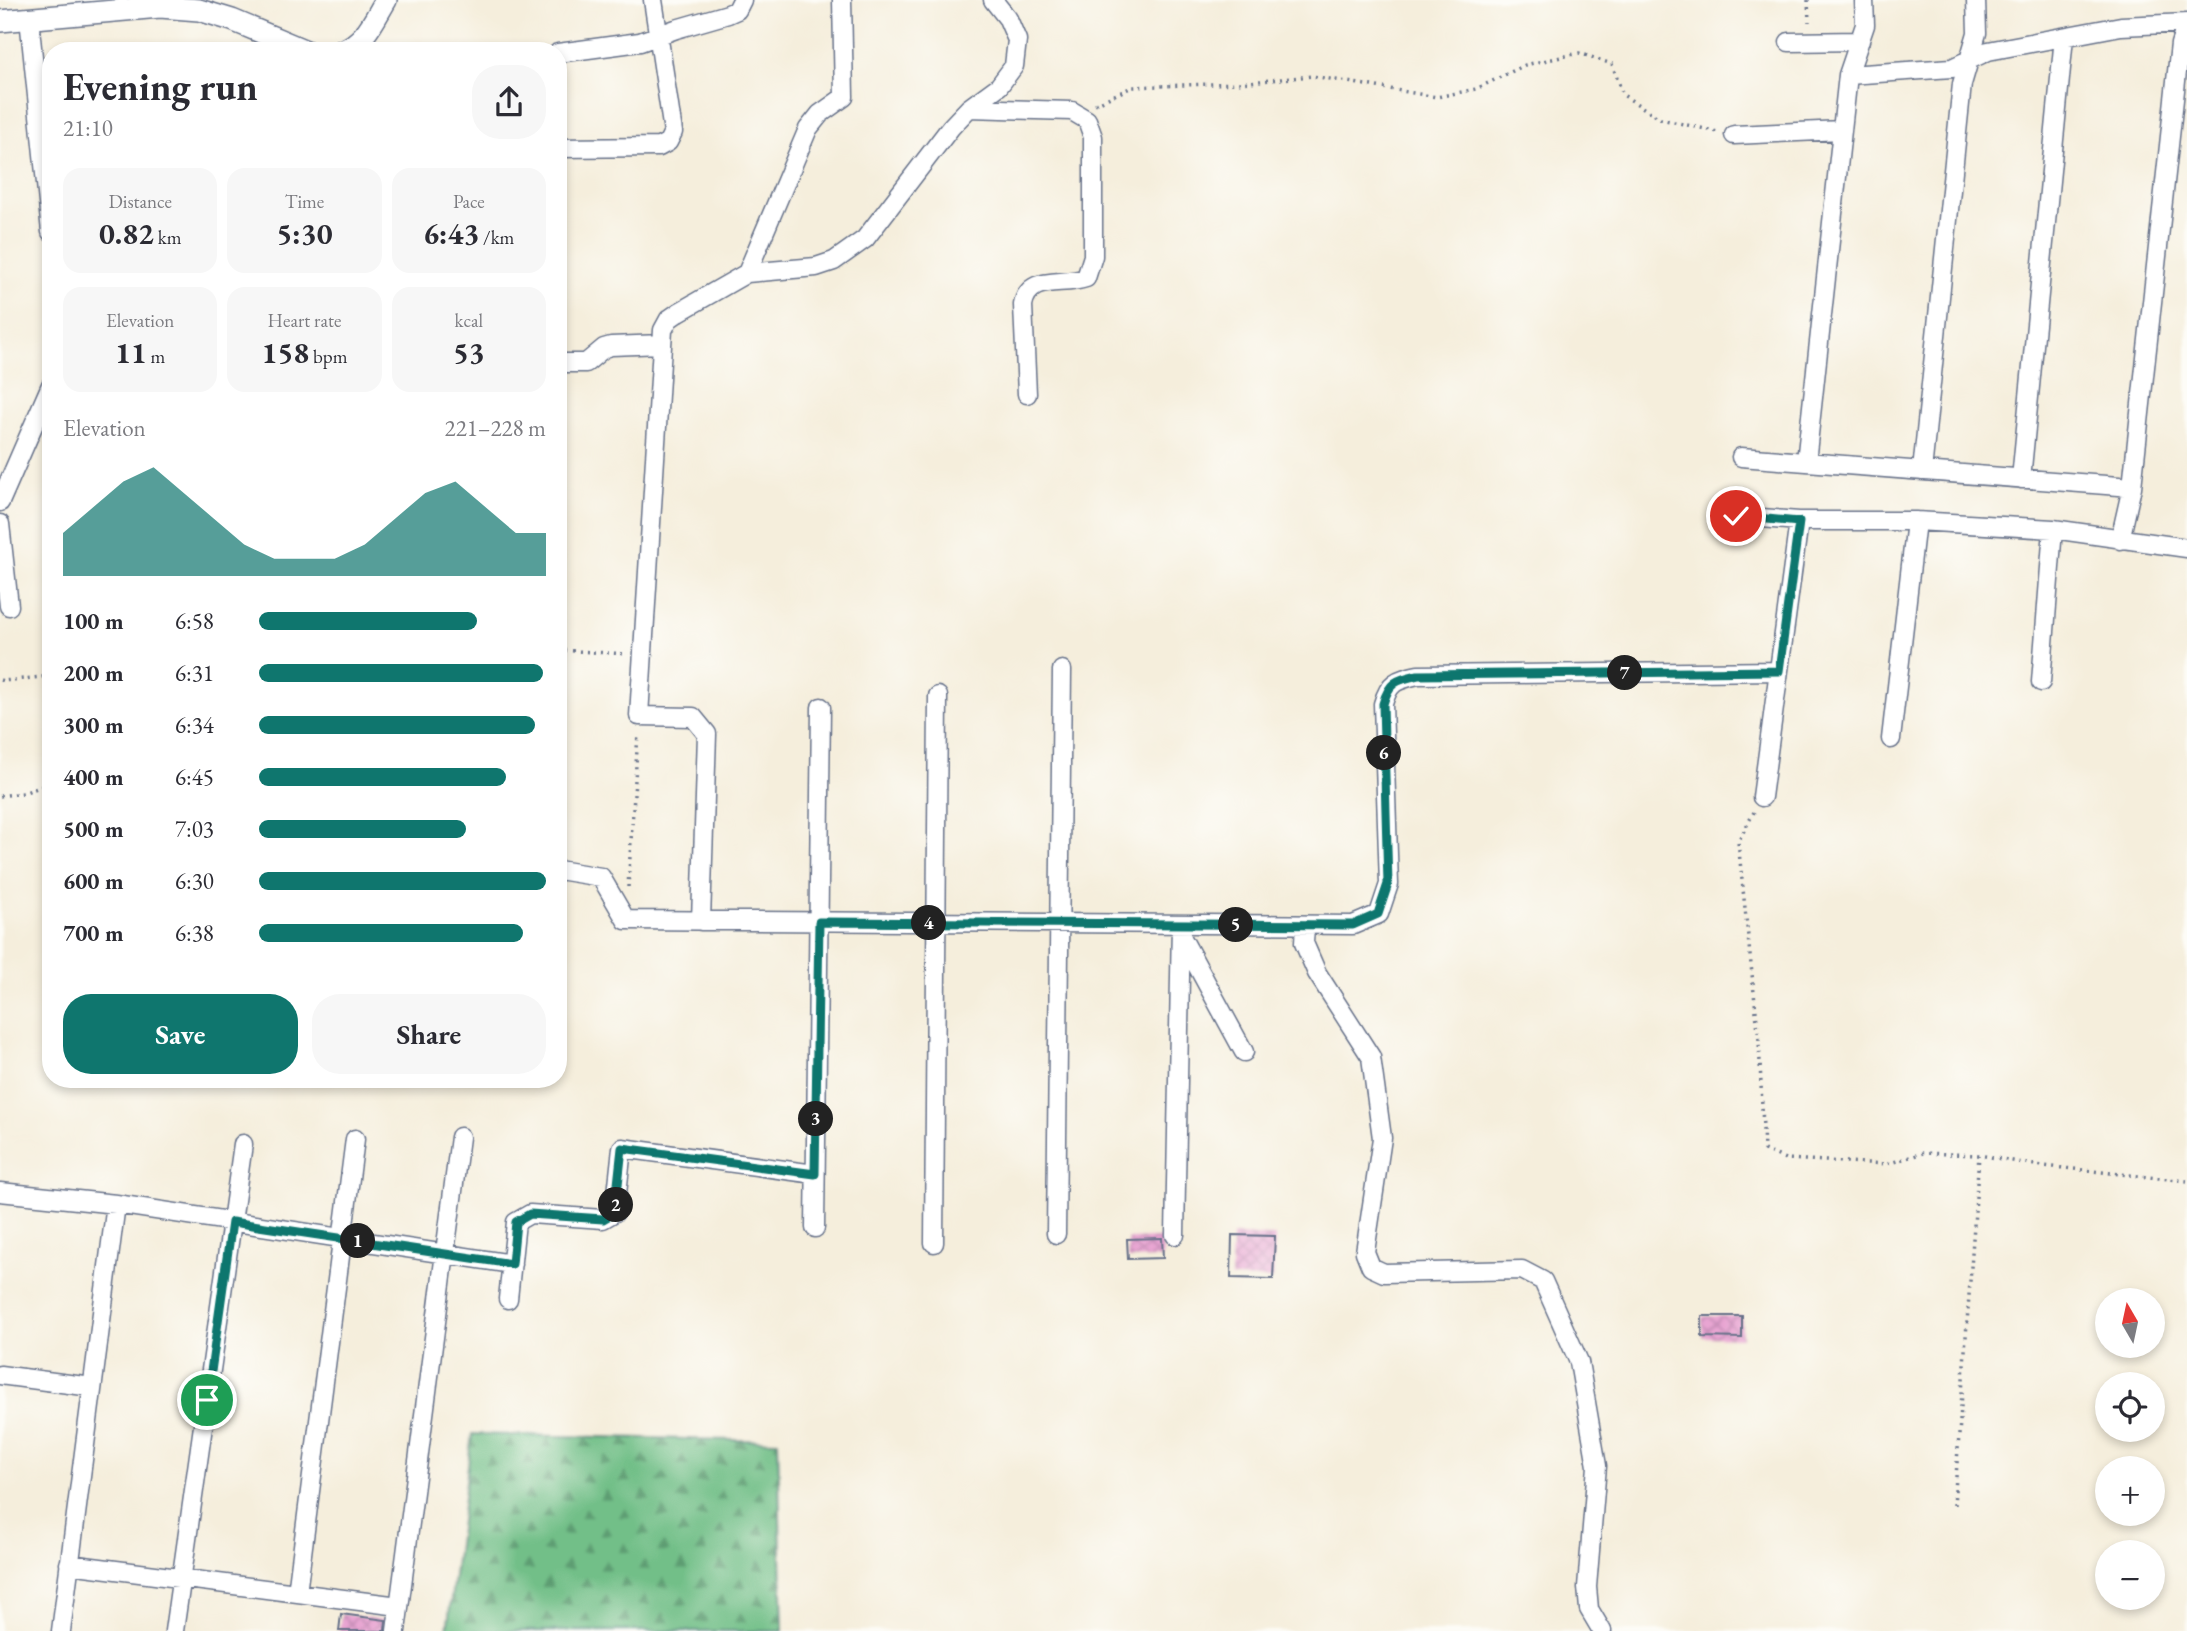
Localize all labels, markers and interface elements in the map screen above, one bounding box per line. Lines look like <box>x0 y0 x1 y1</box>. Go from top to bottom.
text: Evening run <box>63 62 258 111</box>
button: share <box>472 65 546 139</box>
text: 21:10 <box>63 113 113 143</box>
text: Distance <box>108 189 172 214</box>
text: Time <box>285 189 324 214</box>
text: Pace <box>453 189 485 214</box>
text: 0.82 <box>99 214 154 253</box>
text: 5:30 <box>276 214 333 253</box>
text: 6:43 <box>423 214 479 253</box>
text: km <box>154 225 181 250</box>
text: /km <box>479 225 514 250</box>
text: Elevation <box>106 308 174 333</box>
text: Heart rate <box>268 308 341 333</box>
text: kcal <box>455 308 483 333</box>
text: 11 <box>115 333 147 372</box>
text: 158 <box>262 333 309 372</box>
text: 53 <box>453 333 485 372</box>
text: m <box>147 344 165 369</box>
text: bpm <box>309 344 347 369</box>
text: Elevation <box>63 413 146 443</box>
text: 221–228 m <box>445 413 546 443</box>
pin <box>1706 486 1766 546</box>
icon: check <box>1717 497 1755 535</box>
text: 100 m <box>63 606 124 636</box>
text: 6:58 <box>175 606 214 636</box>
pin: 7 <box>1608 656 1642 690</box>
text: 200 m <box>63 658 124 688</box>
text: 6:31 <box>175 658 214 688</box>
text: 7 <box>1619 660 1630 685</box>
text: 300 m <box>63 710 124 740</box>
text: 6:34 <box>175 710 214 740</box>
pin: 6 <box>1366 736 1402 770</box>
text: 6 <box>1378 740 1389 765</box>
text: 400 m <box>63 762 124 792</box>
text: 6:45 <box>175 762 214 792</box>
text: 500 m <box>63 814 124 844</box>
text: 7:03 <box>175 814 214 844</box>
text: 600 m <box>63 866 124 896</box>
text: 6:30 <box>175 866 214 896</box>
pin: 4 <box>912 906 946 940</box>
pin: 5 <box>1218 908 1254 942</box>
text: 4 <box>923 910 934 935</box>
text: 5 <box>1230 912 1241 937</box>
text: 700 m <box>63 918 124 948</box>
text: 6:38 <box>175 918 214 948</box>
button: Save <box>63 994 298 1074</box>
button: Share <box>312 994 546 1074</box>
pin: 3 <box>798 1102 834 1136</box>
text: 3 <box>810 1106 821 1131</box>
pin: 2 <box>598 1188 634 1222</box>
text: 2 <box>610 1192 621 1217</box>
pin: 1 <box>340 1224 376 1258</box>
text: 1 <box>352 1228 363 1253</box>
north arrow <box>2095 1288 2165 1358</box>
map controls <box>2095 1288 2165 1610</box>
pin <box>177 1370 237 1430</box>
button: locate <box>2095 1372 2165 1442</box>
icon: arrive <box>188 1381 226 1419</box>
button: + <box>2095 1456 2165 1526</box>
button: − <box>2095 1540 2165 1610</box>

